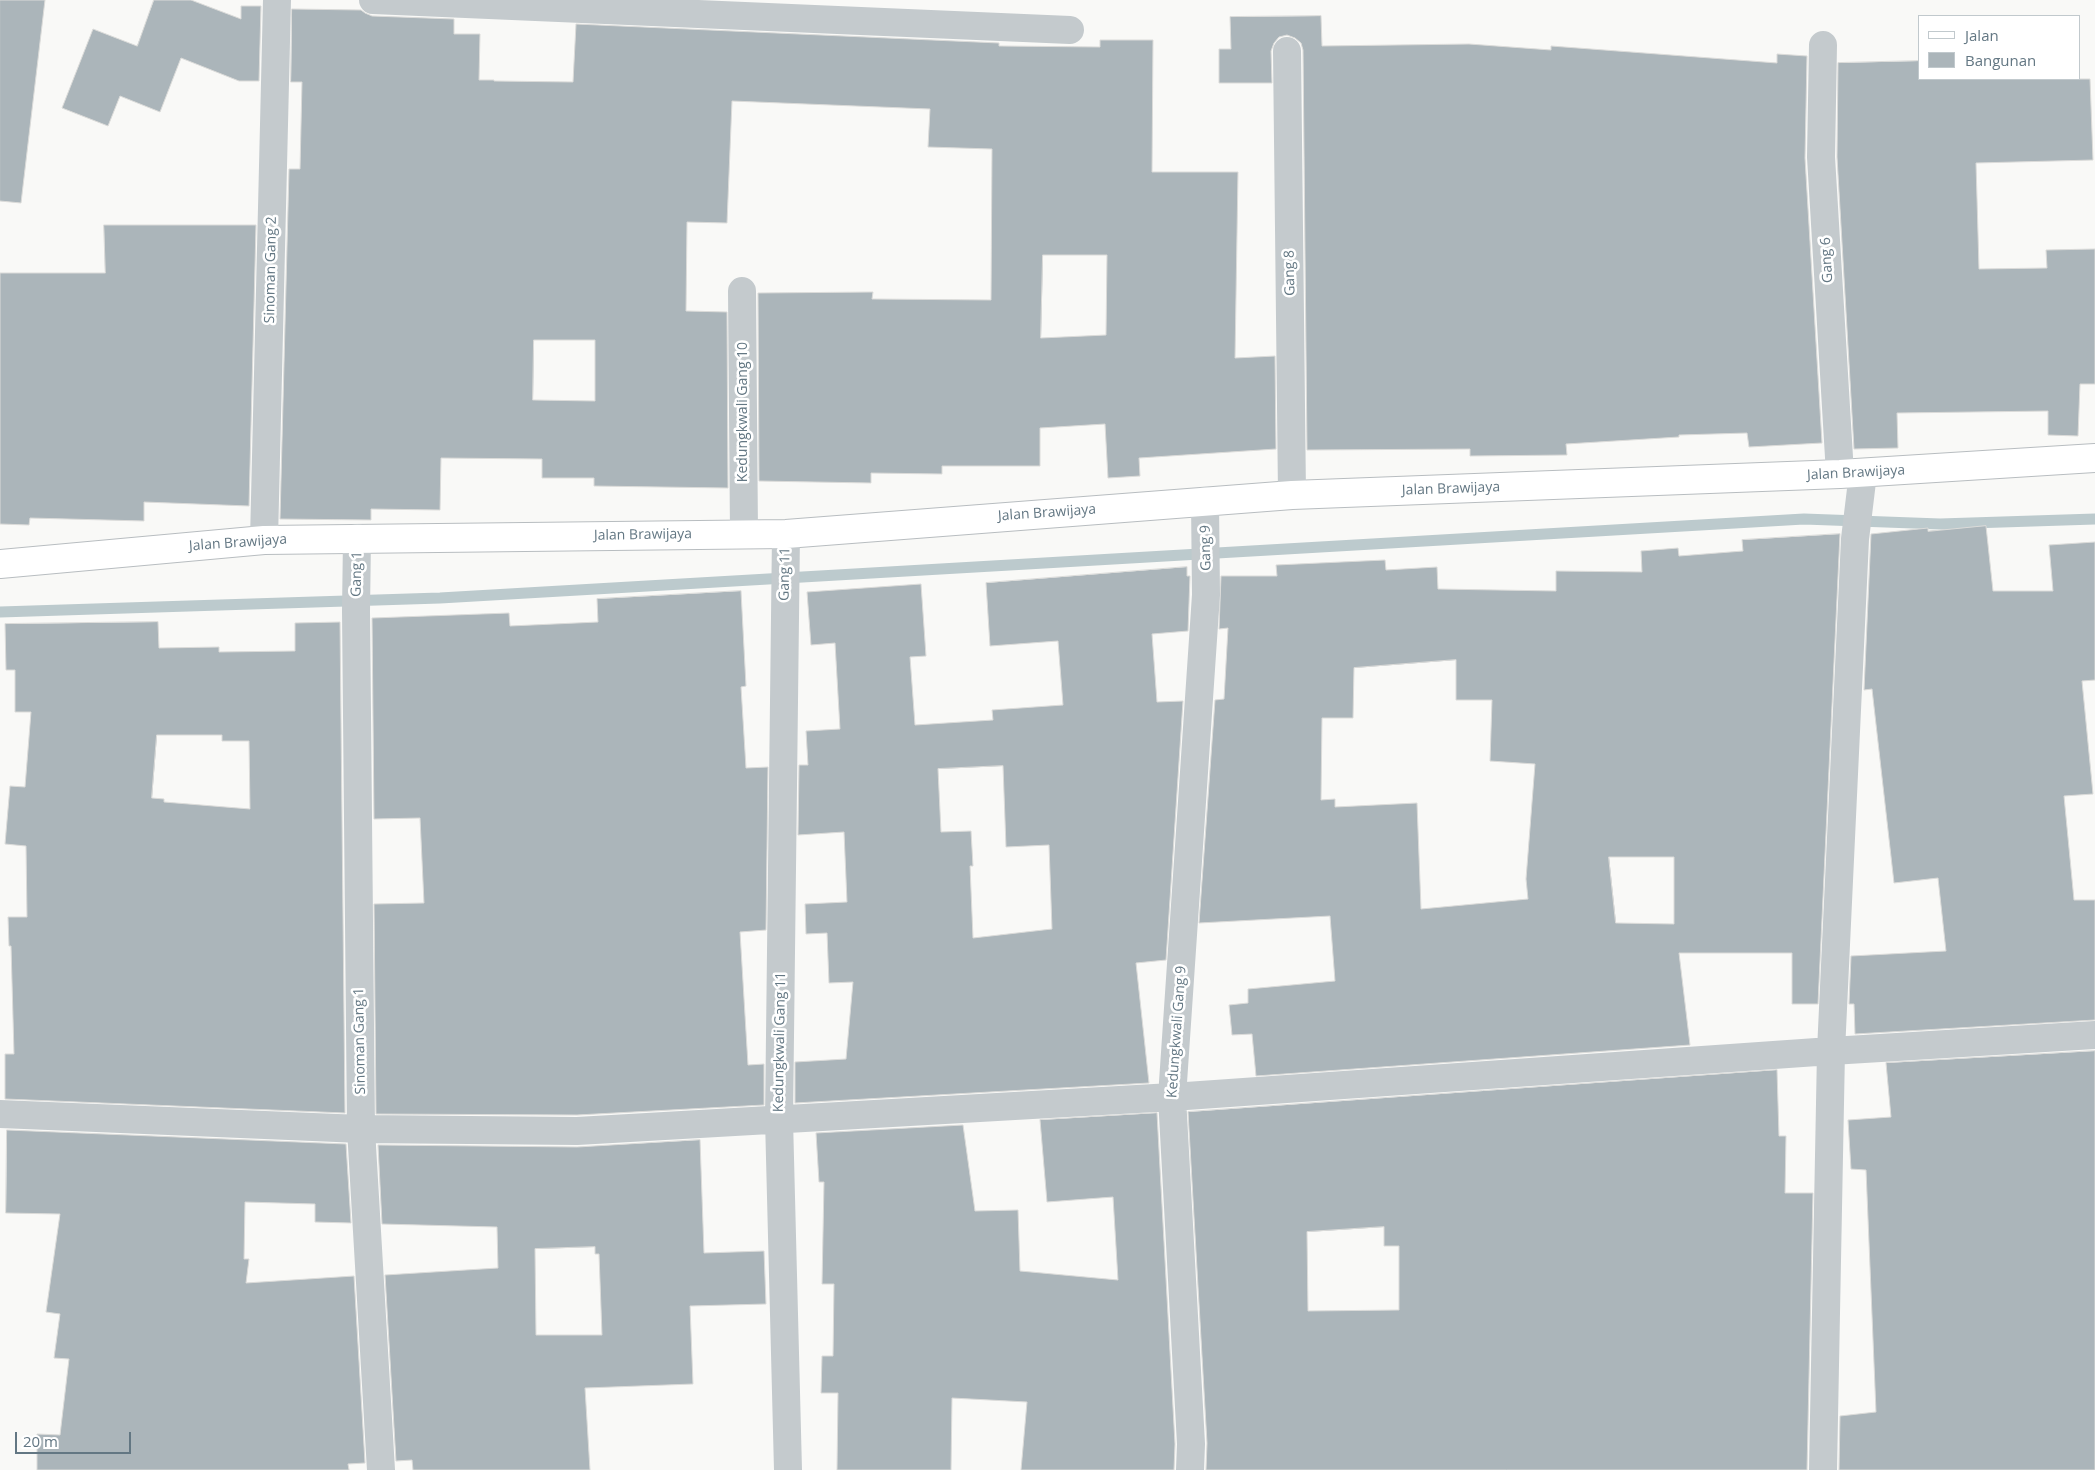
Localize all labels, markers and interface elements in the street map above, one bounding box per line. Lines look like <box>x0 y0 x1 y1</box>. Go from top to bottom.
legend <box>1918 15 2080 80</box>
text: Jalan <box>1965 25 1999 45</box>
text: Bangunan <box>1965 50 2036 70</box>
street label: Sinoman Gang 2 <box>262 216 280 324</box>
street label: Gang 6 <box>1817 237 1837 283</box>
street label: Gang 8 <box>1281 250 1299 296</box>
street label: Kedungkwali Gang 10 <box>735 342 751 482</box>
street label: Jalan Brawijaya <box>1807 462 1905 484</box>
street label: Jalan Brawijaya <box>1402 479 1500 499</box>
street label: Jalan Brawijaya <box>997 501 1097 525</box>
street label: Gang 9 <box>1197 525 1215 571</box>
street label: Jalan Brawijaya <box>594 526 692 544</box>
street label: Jalan Brawijaya <box>188 531 288 555</box>
street label: Gang 11 <box>776 547 794 601</box>
street label: Gang 1 <box>348 551 366 597</box>
street label: Kedungkwali Gang 9 <box>1164 965 1190 1099</box>
street label: Kedungkwali Gang 11 <box>770 972 790 1112</box>
street label: Sinoman Gang 1 <box>351 987 369 1095</box>
scale bar <box>18 1422 134 1454</box>
text: 20 m <box>23 1431 58 1451</box>

